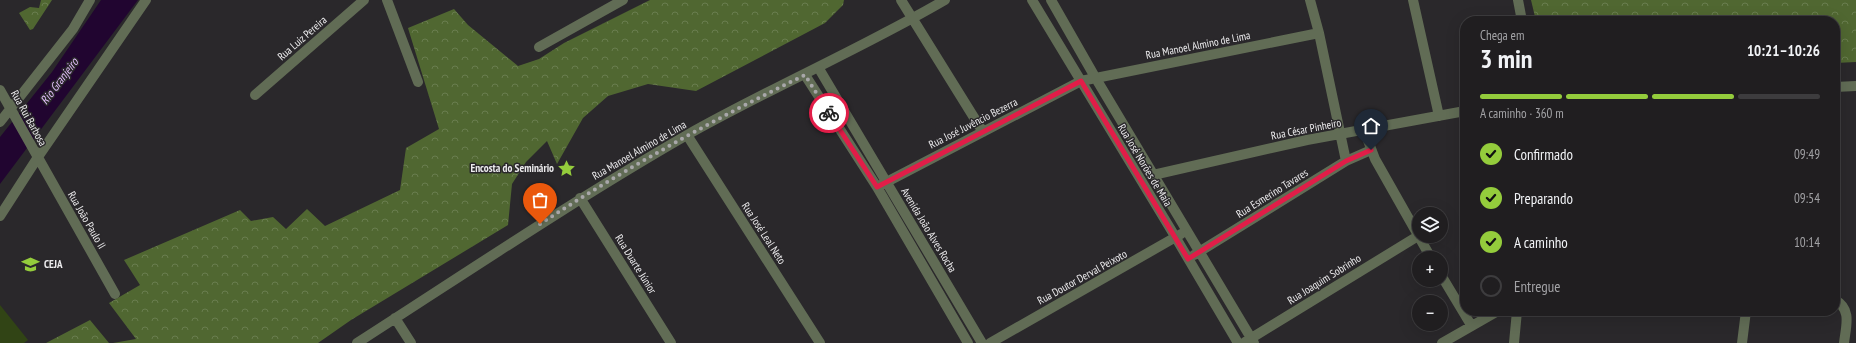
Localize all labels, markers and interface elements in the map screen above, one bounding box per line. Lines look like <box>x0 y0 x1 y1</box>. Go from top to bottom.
street label: Rua Luiz Pereira <box>274 13 330 63</box>
text: Chega em <box>1480 27 1524 44</box>
street label: Rua Manoel Almino de Lima <box>1144 28 1252 62</box>
text: 10:21–10:26 <box>1747 41 1820 60</box>
text: 3 min <box>1480 42 1533 75</box>
water label: Rio Granjeiro <box>37 54 82 107</box>
street label: Rua Rui Barbosa <box>8 88 50 148</box>
courier <box>809 93 849 133</box>
street label: Rua José Juvêncio Bezerra <box>926 95 1020 151</box>
icon: bike <box>818 102 840 124</box>
text: A caminho · 360 m <box>1480 105 1564 122</box>
pin <box>1354 109 1388 150</box>
street label: Rua César Pinheiro <box>1270 115 1343 143</box>
icon: home <box>1360 115 1382 137</box>
street label: Rua Manoel Almino de Lima <box>589 117 689 183</box>
street label: Rua José Norões de Maia <box>1115 121 1175 209</box>
icon: check <box>1480 143 1502 165</box>
text: Confirmado <box>1514 145 1573 164</box>
text: 09:49 <box>1794 146 1820 163</box>
place icon: Encosta do Seminário <box>557 158 577 178</box>
place label: Encosta do Seminário <box>470 161 554 175</box>
street label: Rua Esmerino Tavares <box>1233 165 1311 221</box>
pin <box>523 183 557 224</box>
street label: Avenida João Alves Rocha <box>898 185 960 275</box>
icon: check <box>1480 187 1502 209</box>
street label: Rua João Paulo II <box>65 189 109 251</box>
icon: bag <box>529 189 551 211</box>
text: Preparando <box>1514 189 1573 208</box>
text: 09:54 <box>1794 190 1820 207</box>
street label: Rua José Leal Neto <box>739 199 789 267</box>
map controls <box>1412 207 1448 331</box>
button: layers <box>1412 207 1448 243</box>
icon: check <box>1480 231 1502 253</box>
street label: Rua Duarte Júnior <box>612 232 660 296</box>
text: A caminho <box>1514 233 1568 252</box>
text: 10:14 <box>1794 234 1820 251</box>
street label: Rua Doutor Derval Peixoto <box>1035 246 1129 307</box>
street label: Rua Joaquim Sobrinho <box>1285 251 1364 307</box>
button: + <box>1412 251 1448 287</box>
school or university icon: CEJA <box>21 254 41 274</box>
place label: CEJA <box>44 257 63 271</box>
text: Entregue <box>1514 277 1561 296</box>
button: − <box>1412 295 1448 331</box>

